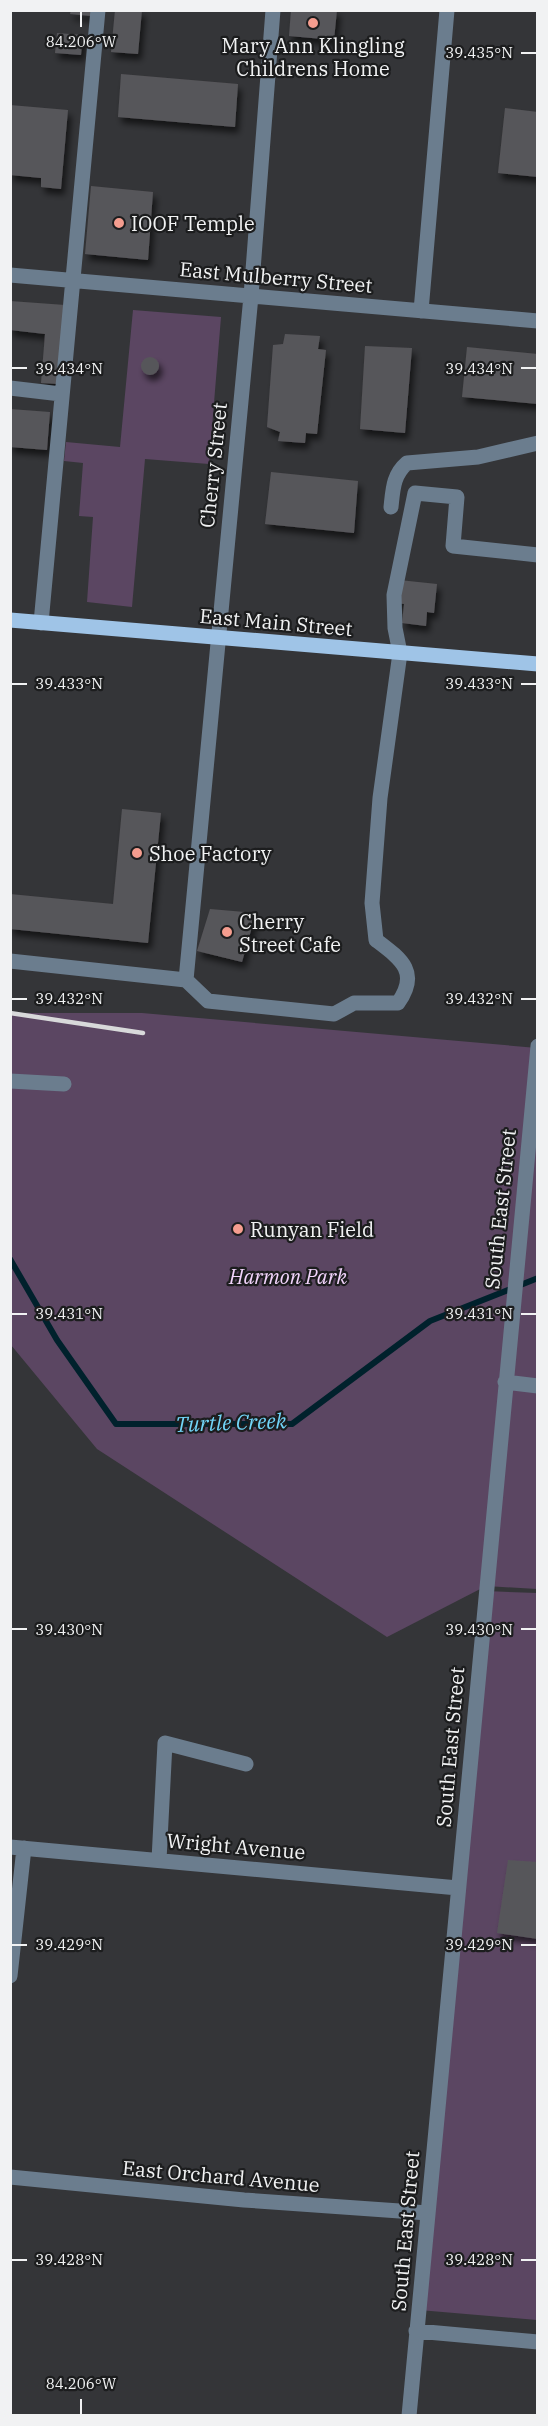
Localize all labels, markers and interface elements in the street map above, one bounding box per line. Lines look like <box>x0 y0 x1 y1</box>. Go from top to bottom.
marker: Mary Ann Klingling Childrens Home <box>306 16 320 30</box>
text: 84.206°W <box>46 32 117 51</box>
place label: Mary Ann Klingling Childrens Home <box>221 32 405 82</box>
text: 39.435°N <box>445 43 513 62</box>
place label: IOOF Temple <box>131 210 255 237</box>
marker: IOOF Temple <box>112 216 126 230</box>
street label: East Mulberry Street <box>178 255 374 299</box>
text: 39.434°N <box>35 359 103 378</box>
text: 39.434°N <box>445 359 513 378</box>
street label: Cherry Street <box>193 401 233 529</box>
street label: East Main Street <box>198 602 354 642</box>
text: 39.433°N <box>35 674 103 693</box>
text: 39.433°N <box>445 674 513 693</box>
place label: Shoe Factory <box>149 840 272 867</box>
marker: Shoe Factory <box>130 846 144 860</box>
place label: Cherry Street Cafe <box>239 908 341 958</box>
marker: Cherry Street Cafe <box>220 925 234 939</box>
text: 39.432°N <box>35 989 103 1008</box>
text: 39.432°N <box>445 989 513 1008</box>
street label: South East Street <box>478 1128 522 1290</box>
place label: Runyan Field <box>250 1216 374 1243</box>
marker: Runyan Field <box>231 1222 245 1236</box>
park label: Harmon Park <box>228 1263 347 1290</box>
text: 39.431°N <box>35 1304 103 1323</box>
text: 39.431°N <box>445 1304 513 1323</box>
water label: Turtle Creek <box>175 1406 288 1438</box>
text: 39.430°N <box>35 1620 103 1639</box>
text: 39.430°N <box>445 1620 513 1639</box>
street label: South East Street <box>430 1666 470 1828</box>
street label: Wright Avenue <box>165 1826 307 1866</box>
text: 39.429°N <box>35 1935 103 1954</box>
text: 39.429°N <box>445 1935 513 1954</box>
street label: South East Street <box>385 2150 425 2312</box>
street label: East Orchard Avenue <box>121 2154 321 2198</box>
text: 39.428°N <box>35 2250 103 2269</box>
text: 39.428°N <box>445 2250 513 2269</box>
text: 84.206°W <box>46 2374 117 2393</box>

